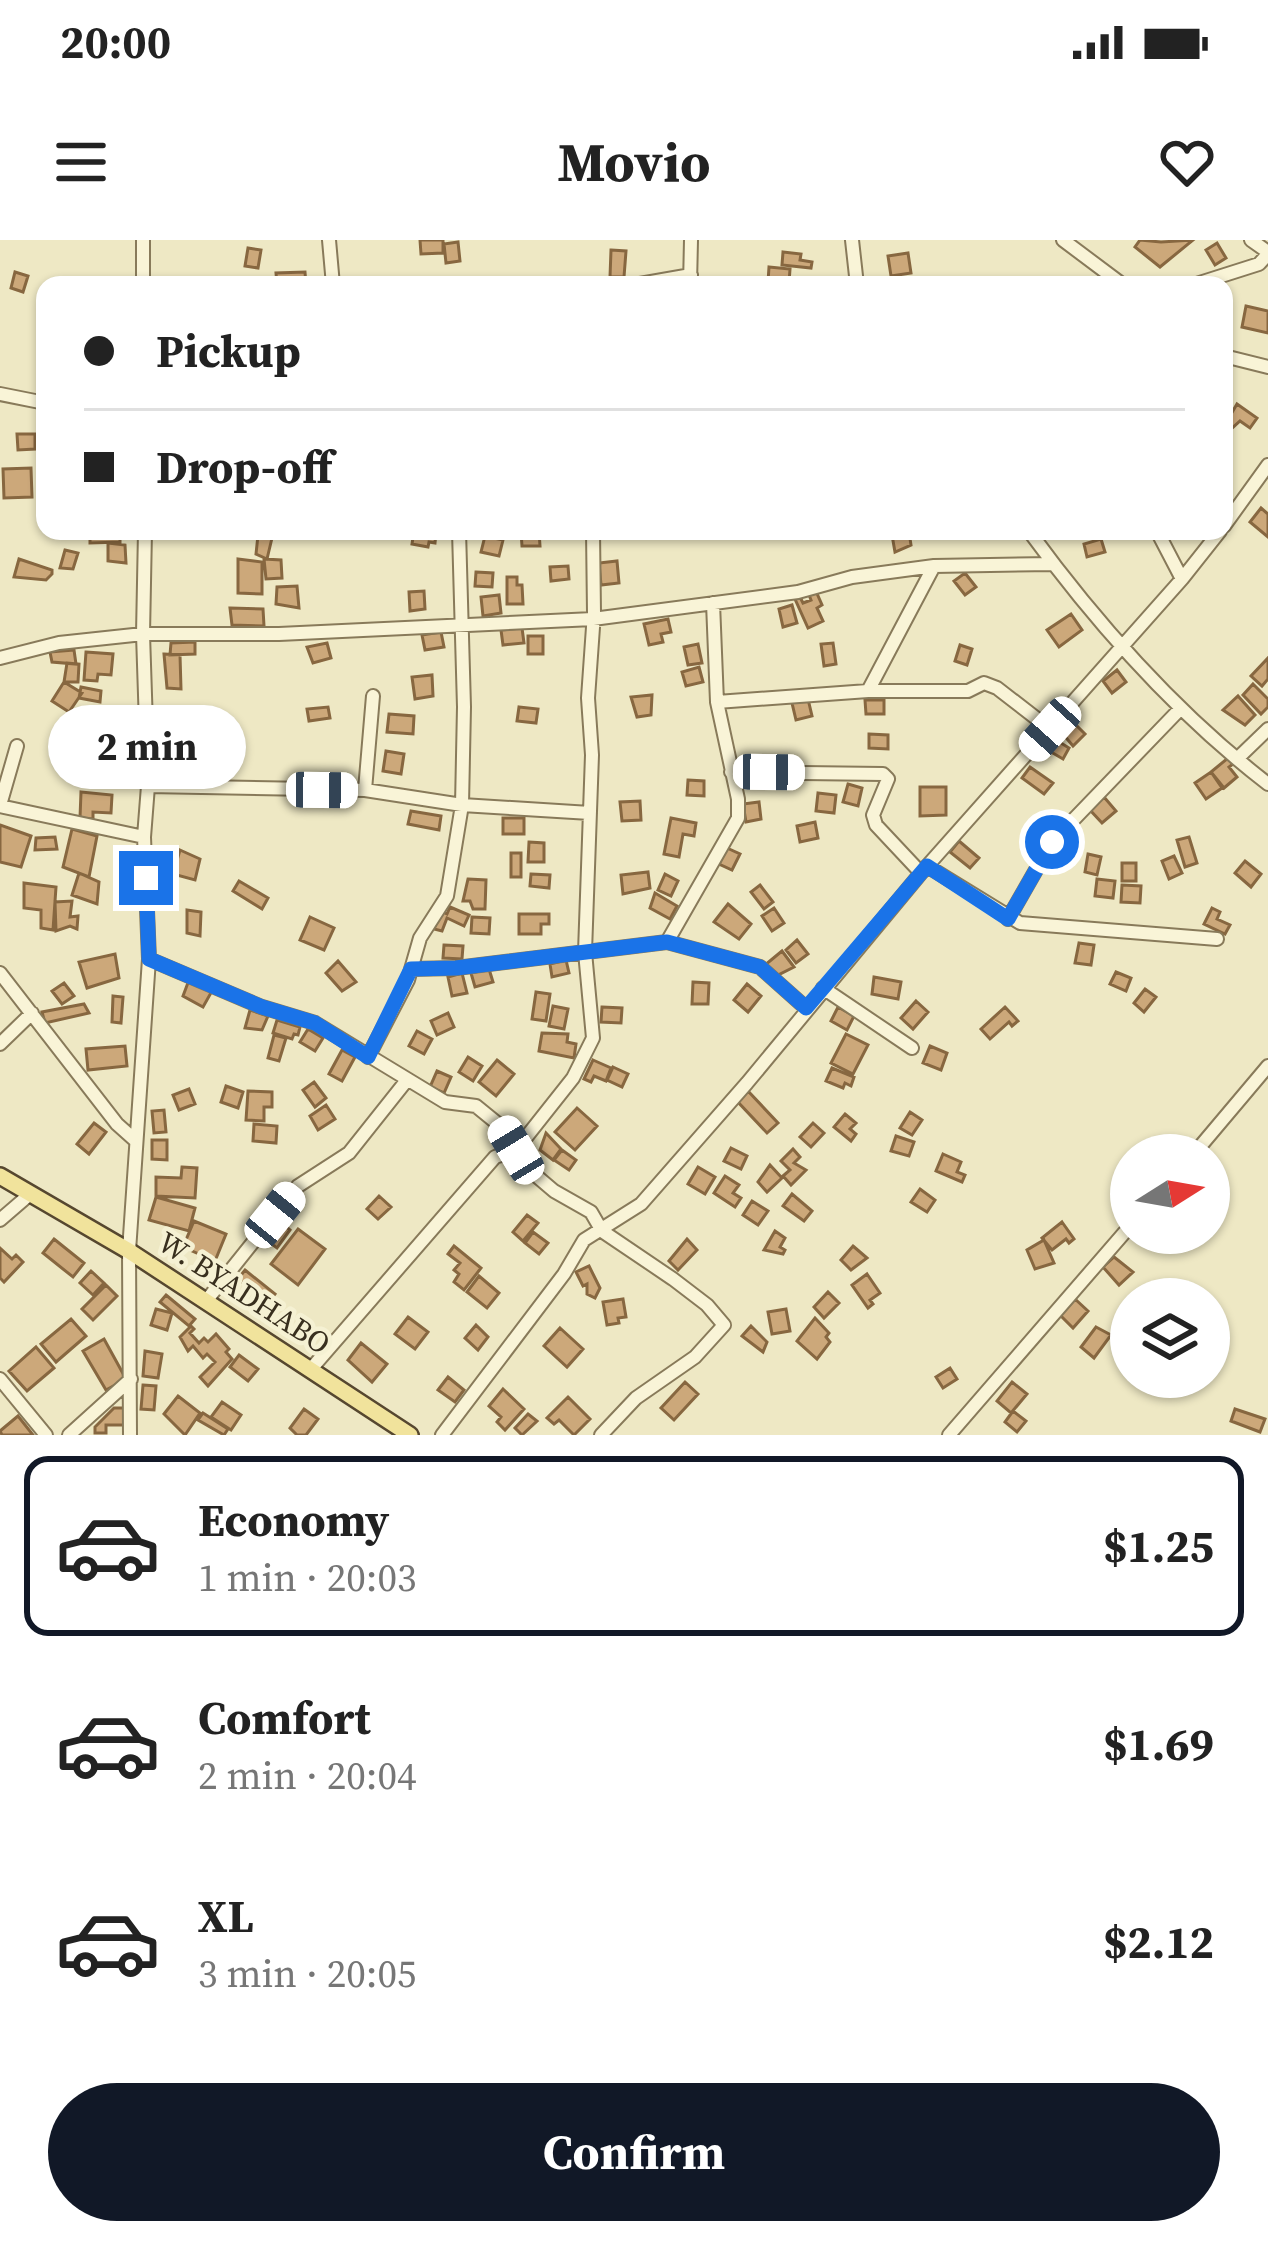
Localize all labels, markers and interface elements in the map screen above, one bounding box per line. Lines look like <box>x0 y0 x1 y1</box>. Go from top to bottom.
text: 20:00 <box>60 11 171 73</box>
text: Movio <box>557 125 711 199</box>
icon: menu <box>48 129 114 195</box>
icon: heart <box>1154 129 1220 195</box>
text: Pickup <box>156 320 301 382</box>
text: Drop-off <box>156 436 332 498</box>
car <box>1013 690 1087 768</box>
callout: 2 min <box>47 704 245 788</box>
text: 2 min <box>96 720 198 773</box>
car <box>733 753 805 791</box>
car <box>286 771 358 809</box>
route start <box>1025 815 1079 869</box>
route end <box>119 851 173 905</box>
car <box>482 1110 550 1190</box>
north arrow <box>1110 1134 1230 1254</box>
map controls <box>1110 1134 1230 1398</box>
car <box>238 1176 312 1254</box>
street label: W. BYADHABO <box>150 1221 338 1364</box>
button: layers <box>1110 1278 1230 1398</box>
text: Economy <box>198 1489 389 1551</box>
icon: car <box>54 1492 162 1600</box>
text: $1.25 <box>1103 1515 1214 1577</box>
text: 1 min · 20:03 <box>198 1551 417 1604</box>
text: Comfort <box>198 1687 371 1749</box>
icon: car <box>54 1690 162 1798</box>
text: $1.69 <box>1103 1713 1214 1775</box>
text: 2 min · 20:04 <box>198 1749 417 1802</box>
text: XL <box>198 1885 254 1947</box>
icon: car <box>54 1888 162 1996</box>
text: $2.12 <box>1103 1911 1214 1973</box>
text: 3 min · 20:05 <box>198 1947 417 2000</box>
button: Confirm <box>48 2083 1220 2221</box>

